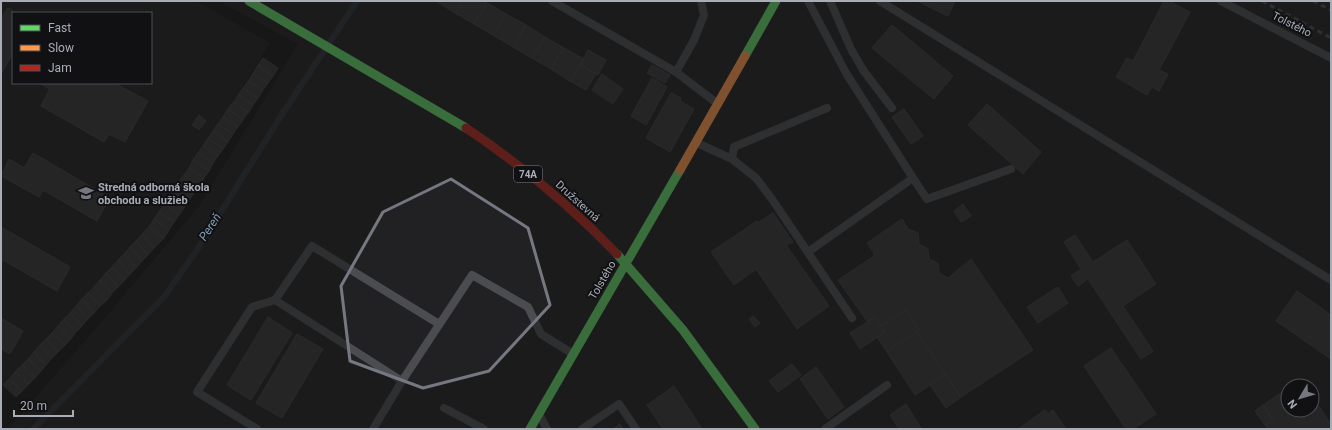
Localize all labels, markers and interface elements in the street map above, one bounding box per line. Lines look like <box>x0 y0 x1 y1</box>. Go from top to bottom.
street label: Tolstého <box>1270 9 1314 40</box>
legend <box>12 12 152 84</box>
text: Fast <box>48 21 71 35</box>
text: Slow <box>48 41 74 55</box>
text: Jam <box>48 61 72 75</box>
road number: 74A <box>514 166 542 182</box>
street label: Družstevná <box>553 178 602 225</box>
place label: Stredná odborná škola obchodu a služieb <box>98 181 210 207</box>
school or university icon: Stredná odborná škola obchodu a služieb <box>77 184 95 202</box>
water label: Pereň <box>196 211 224 243</box>
street label: Tolstého <box>586 259 619 302</box>
north arrow <box>1280 378 1320 418</box>
scale bar <box>14 392 73 418</box>
text: N <box>1285 397 1300 411</box>
text: 20 m <box>20 399 47 413</box>

